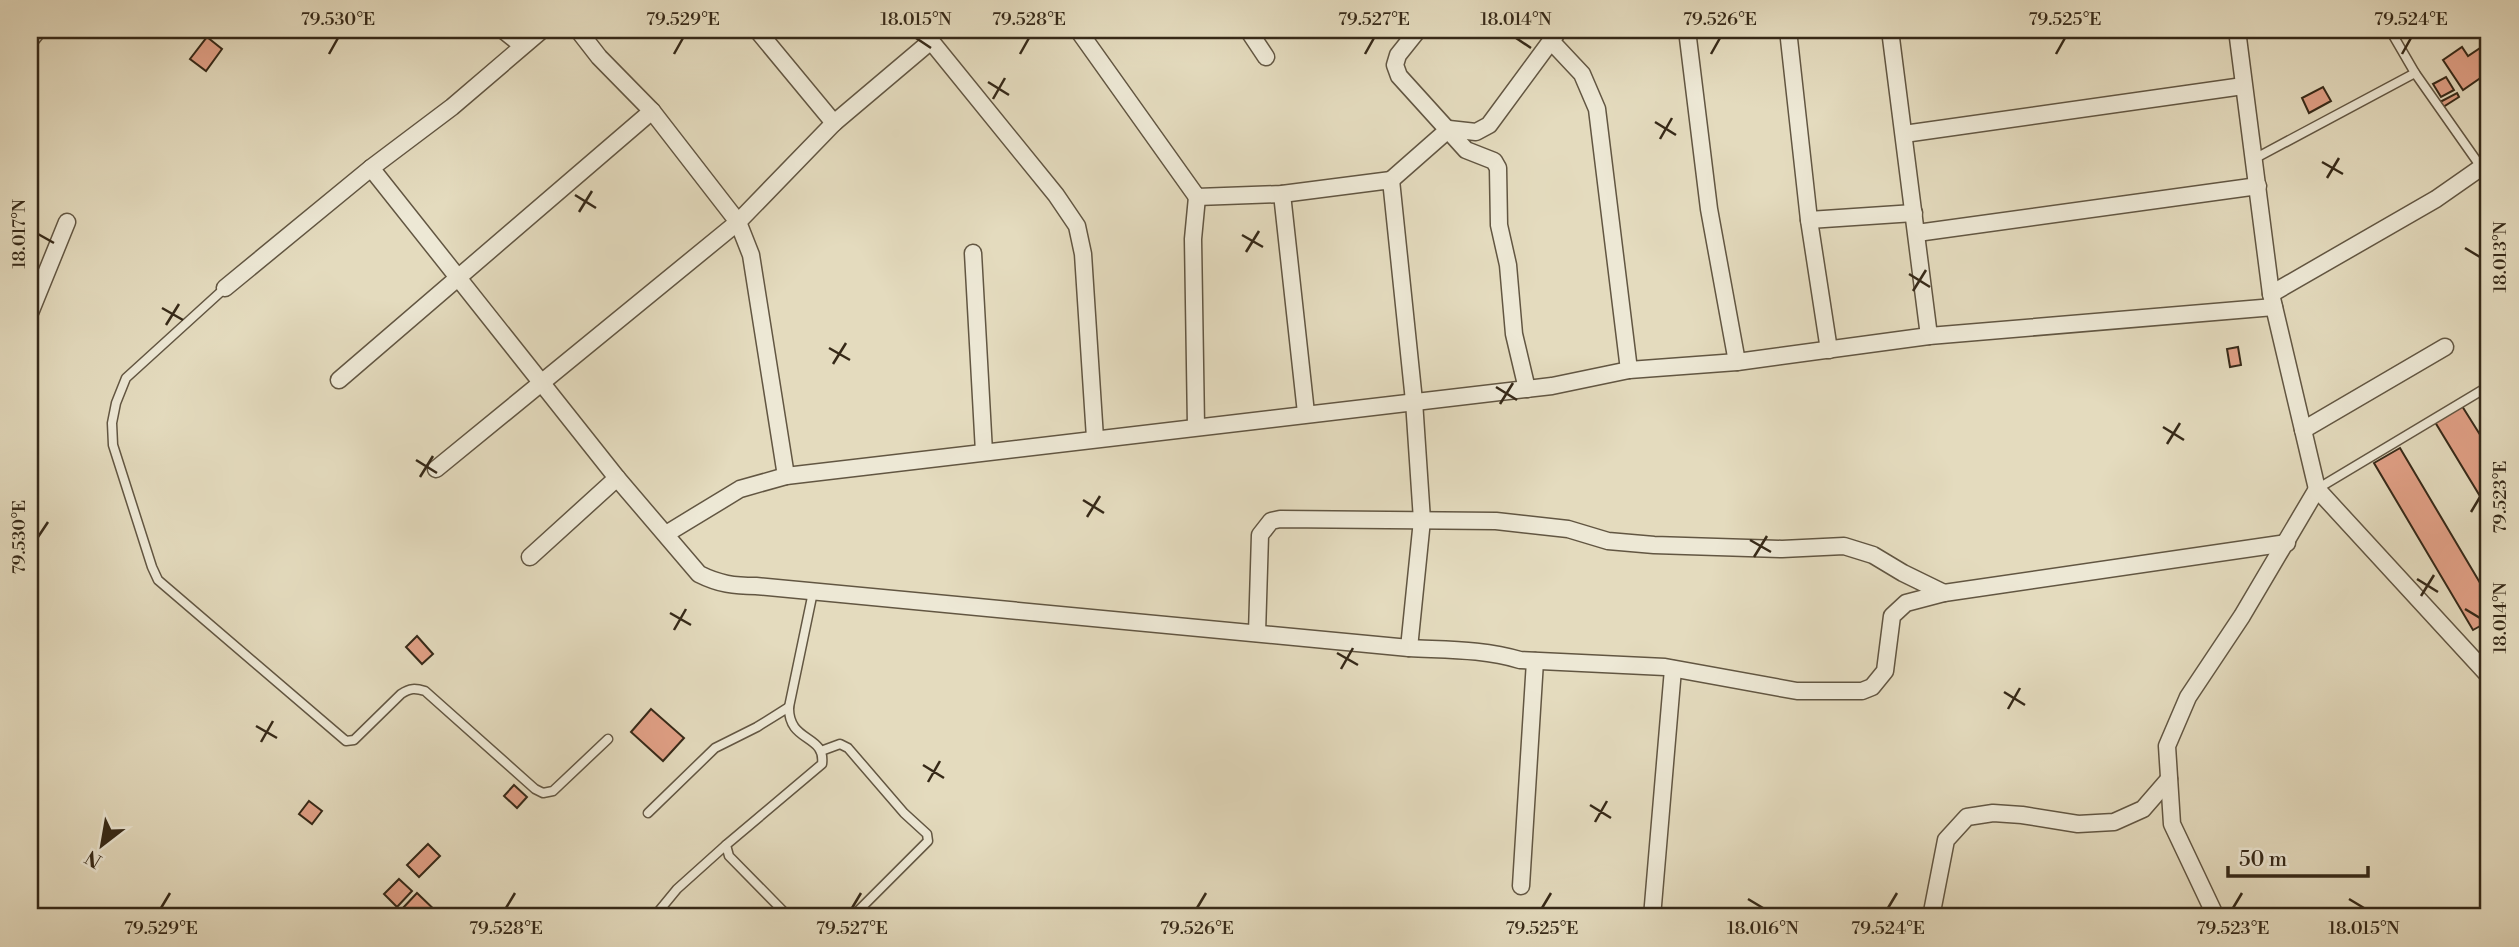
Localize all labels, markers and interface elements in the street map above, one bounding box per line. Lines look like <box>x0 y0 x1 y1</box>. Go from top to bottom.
text: 79.530°E <box>301 8 375 31</box>
text: 79.529°E <box>646 8 720 31</box>
text: 18.015°N <box>880 8 952 31</box>
text: 79.528°E <box>992 8 1066 31</box>
text: 79.527°E <box>1338 8 1410 31</box>
text: 18.014°N <box>1480 8 1552 31</box>
text: 79.526°E <box>1683 8 1757 31</box>
text: 79.525°E <box>2029 8 2101 31</box>
text: 79.524°E <box>2374 8 2448 31</box>
text: 18.017°N <box>8 199 31 269</box>
text: 18.013°N <box>2489 221 2512 293</box>
text: 79.523°E <box>2489 461 2512 533</box>
text: 79.530°E <box>8 500 31 574</box>
text: 18.014°N <box>2489 582 2512 654</box>
north arrow <box>66 810 136 880</box>
scale bar <box>2228 835 2368 879</box>
text: N <box>81 845 106 873</box>
text: 50 m <box>2239 847 2287 873</box>
text: 79.529°E <box>124 917 198 940</box>
text: 79.528°E <box>469 917 543 940</box>
text: 79.527°E <box>816 917 888 940</box>
text: 79.526°E <box>1160 917 1234 940</box>
text: 79.525°E <box>1506 917 1578 940</box>
text: 18.016°N <box>1727 917 1800 940</box>
text: 79.524°E <box>1851 917 1925 940</box>
text: 79.523°E <box>2197 917 2269 940</box>
text: 18.015°N <box>2328 917 2400 940</box>

